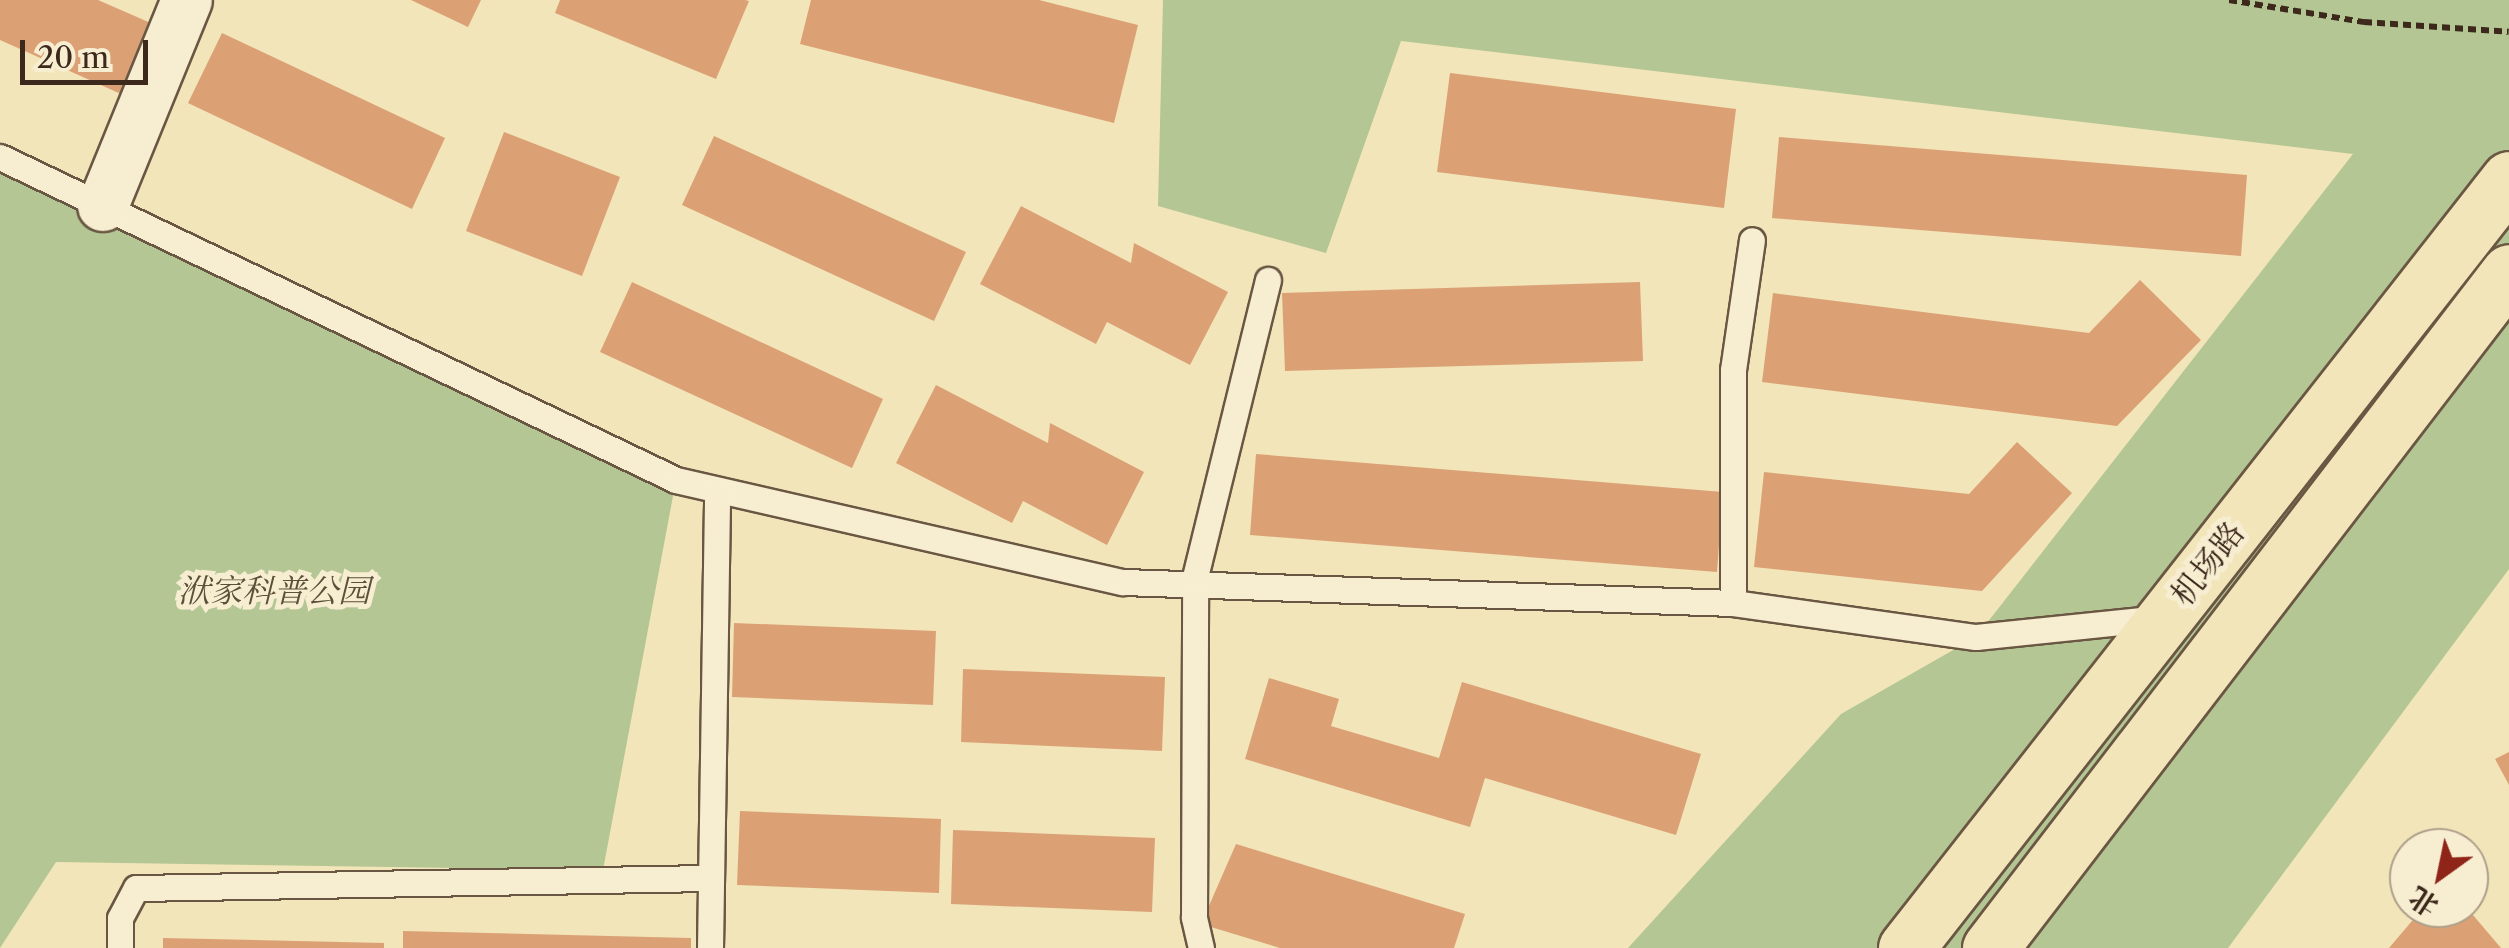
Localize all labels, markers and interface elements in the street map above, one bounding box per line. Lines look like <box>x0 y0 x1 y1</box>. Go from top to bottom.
scale bar <box>25 20 152 82</box>
text: 20 m <box>37 39 109 76</box>
street label: 机场路 <box>2163 514 2253 614</box>
park label: 洑家科普公园 <box>178 572 370 610</box>
north arrow <box>2389 828 2489 928</box>
text: 北 <box>2403 880 2445 923</box>

